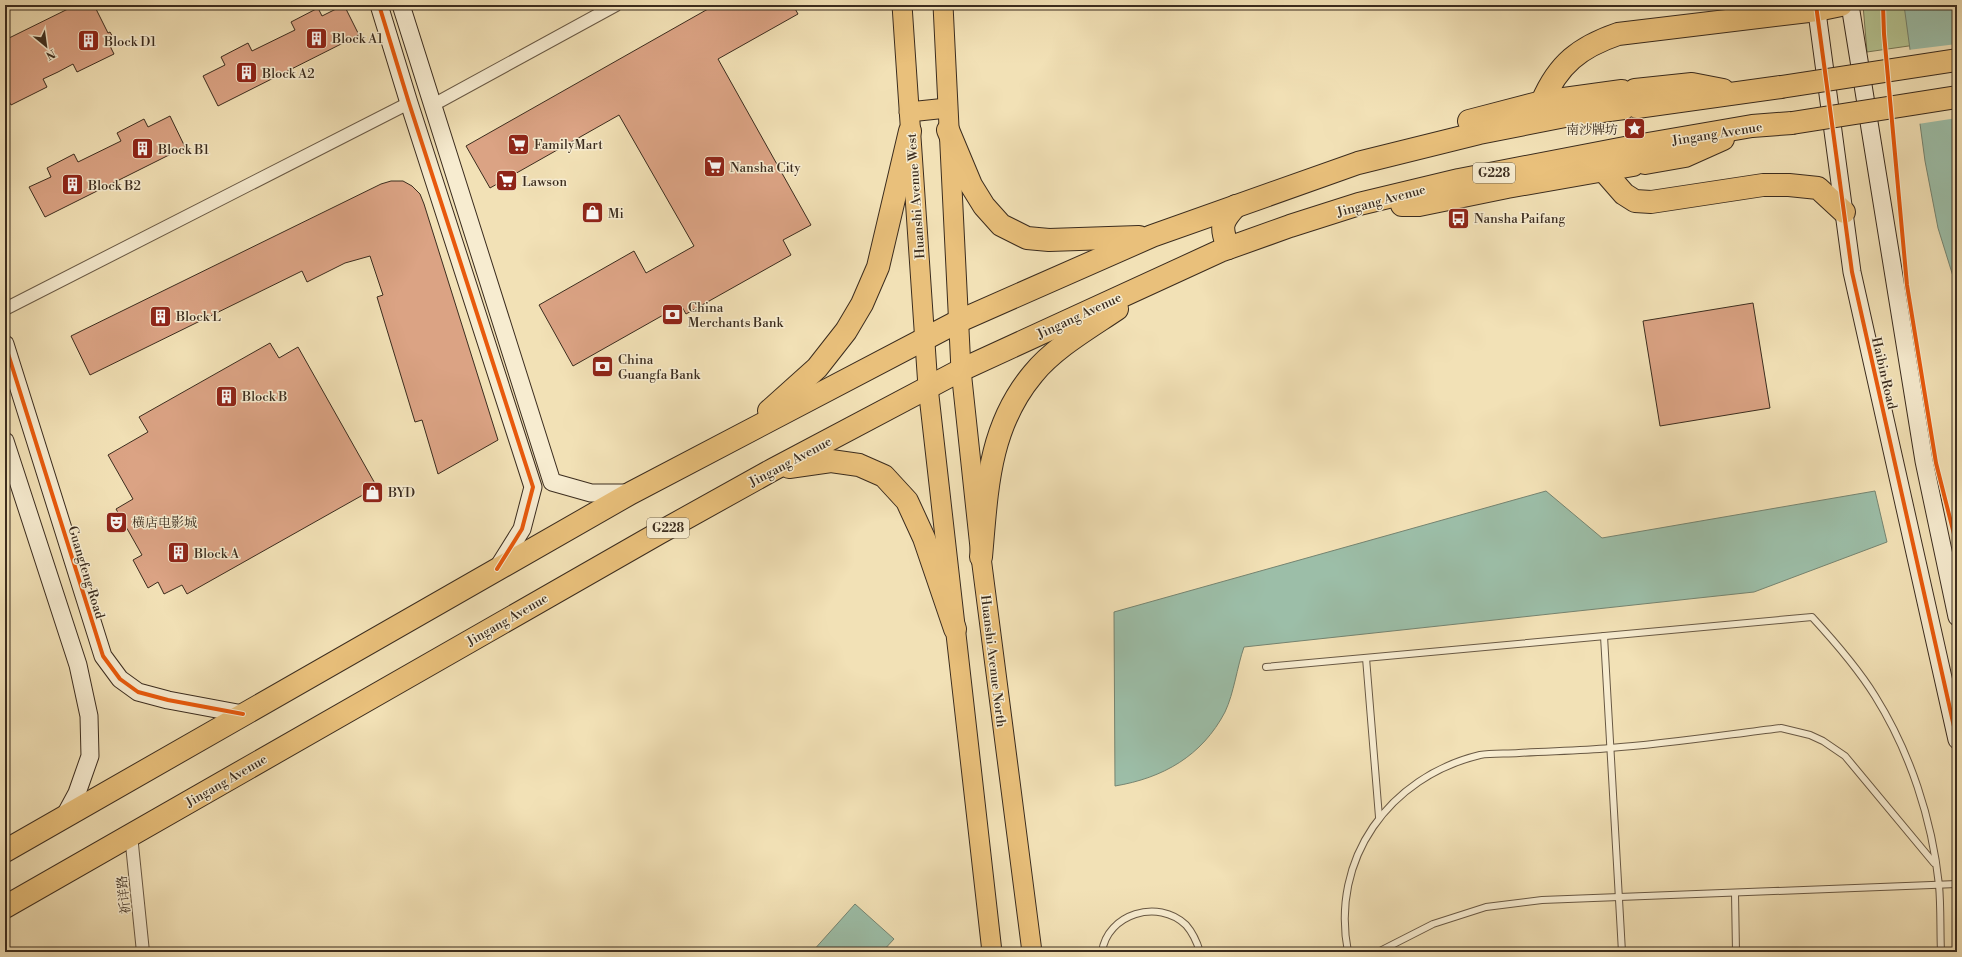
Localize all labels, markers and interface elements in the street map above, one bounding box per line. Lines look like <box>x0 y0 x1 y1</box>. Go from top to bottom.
building icon: Block A1 <box>303 25 329 51</box>
north arrow <box>26 26 66 66</box>
building icon: Block D1 <box>75 28 101 54</box>
place label: Block A1 <box>331 31 383 47</box>
place label: Block D1 <box>103 34 156 50</box>
text: N <box>43 46 58 62</box>
building icon: Block A2 <box>233 60 259 86</box>
place label: Block A2 <box>261 66 315 82</box>
place icon: 南沙牌坊 <box>1621 116 1647 142</box>
street label: Jingang Avenue <box>1670 119 1764 149</box>
place label: 南沙牌坊 <box>1566 122 1618 138</box>
supermarket icon: FamilyMart <box>505 131 531 157</box>
street label: Huanshi Avenue West <box>904 132 928 259</box>
building icon: Block B1 <box>129 136 155 162</box>
place label: FamilyMart <box>534 137 603 153</box>
place label: Block B1 <box>157 142 209 158</box>
supermarket icon: Nansha City <box>701 154 727 180</box>
place label: Nansha City <box>730 160 801 176</box>
road number: G228 <box>1473 163 1515 183</box>
supermarket icon: Lawson <box>493 168 519 194</box>
building icon: Block B2 <box>59 172 85 198</box>
place label: Lawson <box>522 174 567 190</box>
place label: Block B2 <box>87 178 141 194</box>
street label: Jingang Avenue <box>1334 181 1428 221</box>
shop icon: Mi <box>580 200 606 226</box>
bus stop icon: Nansha Paifang <box>1445 205 1471 231</box>
place label: Mi <box>608 206 624 222</box>
place label: Nansha Paifang <box>1474 211 1566 227</box>
street label: Jingang Avenue <box>1034 289 1125 343</box>
place label: China Merchants Bank <box>688 300 784 331</box>
bank icon: China Merchants Bank <box>660 301 686 327</box>
building icon: Block L <box>147 303 173 329</box>
place label: Block L <box>175 309 221 325</box>
street label: Haibin Road <box>1868 336 1900 411</box>
place label: China Guangfa Bank <box>618 352 701 383</box>
bank icon: China Guangfa Bank <box>590 353 616 379</box>
building icon: Block B <box>213 383 239 409</box>
place label: Block B <box>241 389 287 405</box>
street label: Jingang Avenue <box>746 433 835 491</box>
shop icon: BYD <box>360 479 386 505</box>
place label: BYD <box>387 485 415 501</box>
theatre icon: 横店电影城 <box>104 509 130 535</box>
place label: 横店电影城 <box>132 515 197 531</box>
road number: G228 <box>647 518 689 538</box>
street label: Guangfeng Road <box>64 524 108 621</box>
building icon: Block A <box>165 540 191 566</box>
place label: Block A <box>193 546 240 562</box>
street label: Jingang Avenue <box>463 590 551 650</box>
street label: Huanshi Avenue North <box>977 594 1009 729</box>
street label: Jingang Avenue <box>182 751 270 811</box>
street label: 祈详路 <box>114 875 134 915</box>

